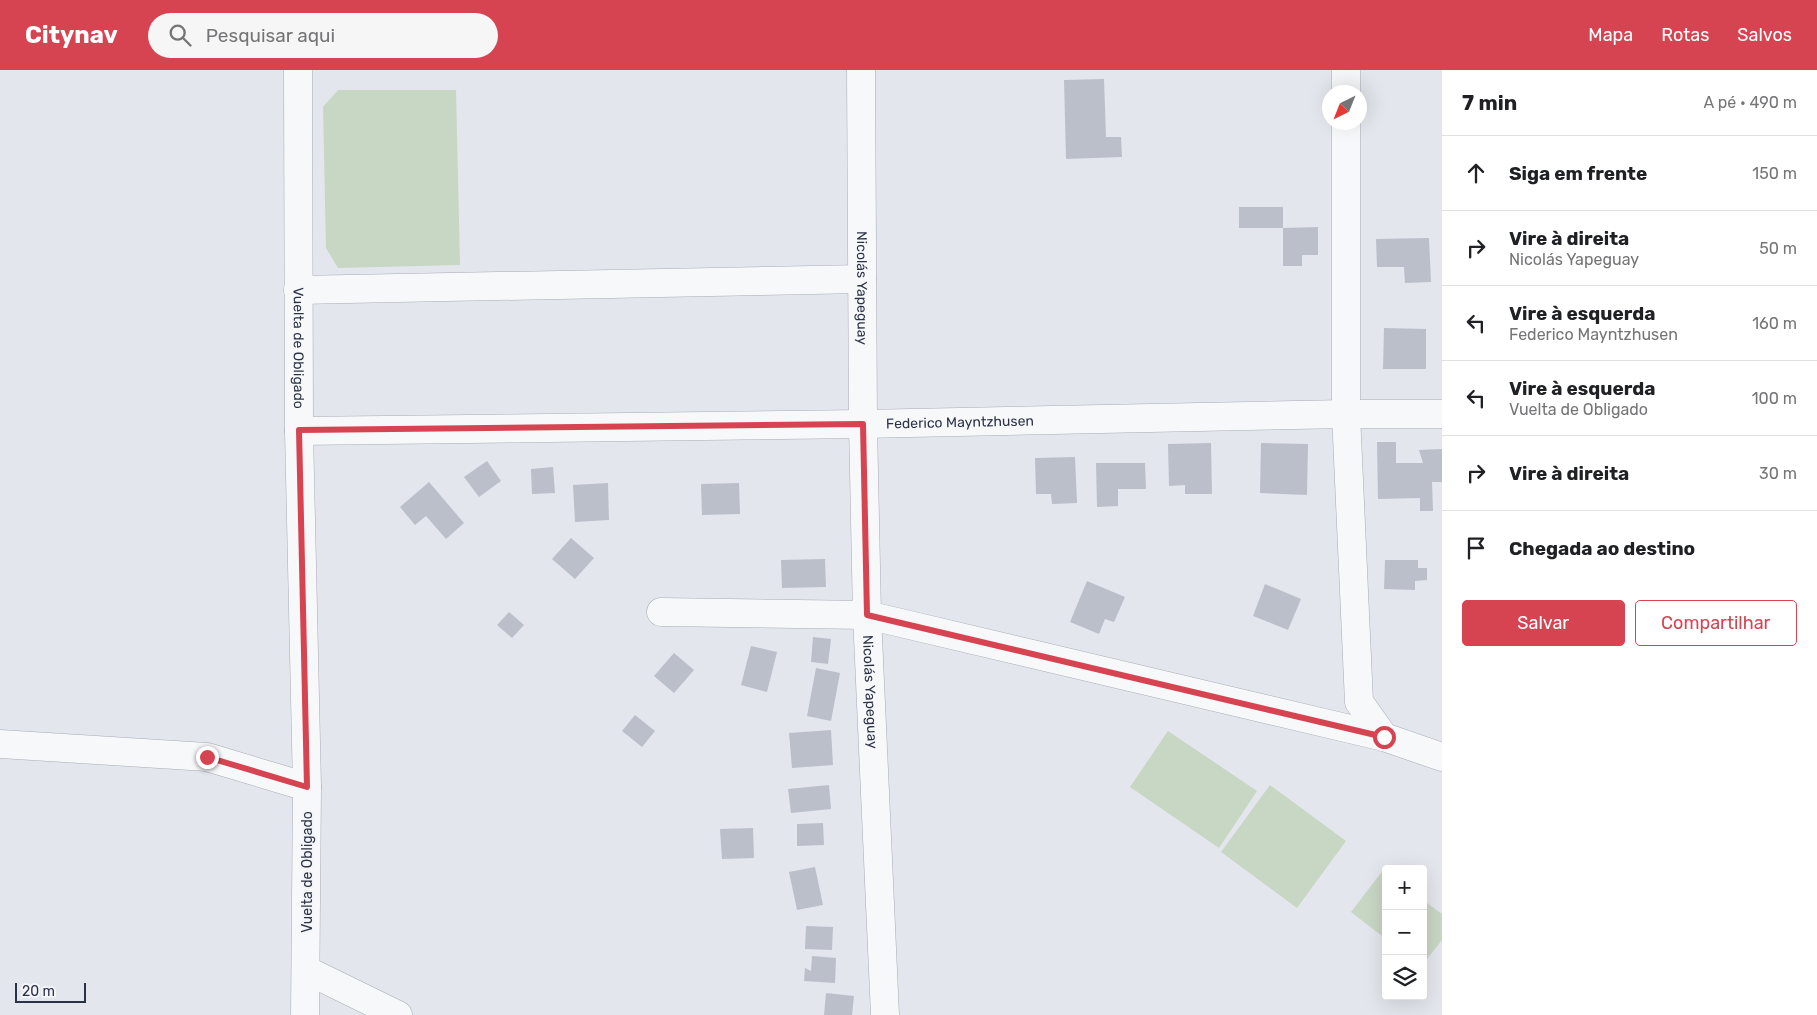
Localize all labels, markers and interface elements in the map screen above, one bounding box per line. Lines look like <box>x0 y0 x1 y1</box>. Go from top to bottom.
search box <box>148 13 498 58</box>
text: Citynav <box>25 21 118 49</box>
icon: search <box>166 21 194 49</box>
text: Pesquisar aqui <box>206 24 335 47</box>
text: Mapa <box>1588 24 1633 46</box>
text: Rotas <box>1661 24 1709 46</box>
text: Salvos <box>1737 24 1792 46</box>
north arrow <box>1322 85 1367 130</box>
text: 7 min <box>1462 90 1517 115</box>
text: A pé · 490 m <box>1704 93 1797 112</box>
icon: ahead <box>1462 159 1490 187</box>
text: Siga em frente <box>1509 162 1647 185</box>
text: 150 m <box>1752 164 1797 183</box>
text: Vire à direita <box>1509 227 1629 250</box>
street label: Nicolás Yapeguay <box>853 231 871 345</box>
icon: right <box>1462 234 1490 262</box>
text: 50 m <box>1759 239 1797 258</box>
text: Nicolás Yapeguay <box>1509 250 1639 269</box>
street label: Vuelta de Obligado <box>290 287 307 409</box>
text: Vire à esquerda <box>1509 302 1656 325</box>
icon: left <box>1462 309 1490 337</box>
text: 160 m <box>1752 314 1797 333</box>
text: Federico Mayntzhusen <box>1509 325 1678 344</box>
text: Vire à esquerda <box>1509 377 1656 400</box>
icon: left <box>1462 384 1490 412</box>
text: 100 m <box>1752 389 1797 408</box>
text: Vuelta de Obligado <box>1509 400 1648 419</box>
street label: Federico Mayntzhusen <box>886 412 1034 433</box>
icon: right <box>1462 459 1490 487</box>
text: Vire à direita <box>1509 462 1629 485</box>
text: 30 m <box>1759 464 1797 483</box>
icon: arrive <box>1462 534 1490 562</box>
text: Chegada ao destino <box>1509 537 1695 560</box>
button: Salvar <box>1462 600 1625 646</box>
button: Compartilhar <box>1635 600 1797 646</box>
street label: Nicolás Yapeguay <box>859 635 881 749</box>
route start <box>1373 726 1396 749</box>
route end <box>196 746 219 769</box>
street label: Vuelta de Obligado <box>299 811 316 933</box>
map controls <box>1382 865 1427 1000</box>
button: + <box>1382 865 1427 910</box>
button: − <box>1382 910 1427 955</box>
button: layers <box>1382 955 1427 1000</box>
scale bar <box>15 980 86 1003</box>
text: 20 m <box>22 983 55 1000</box>

